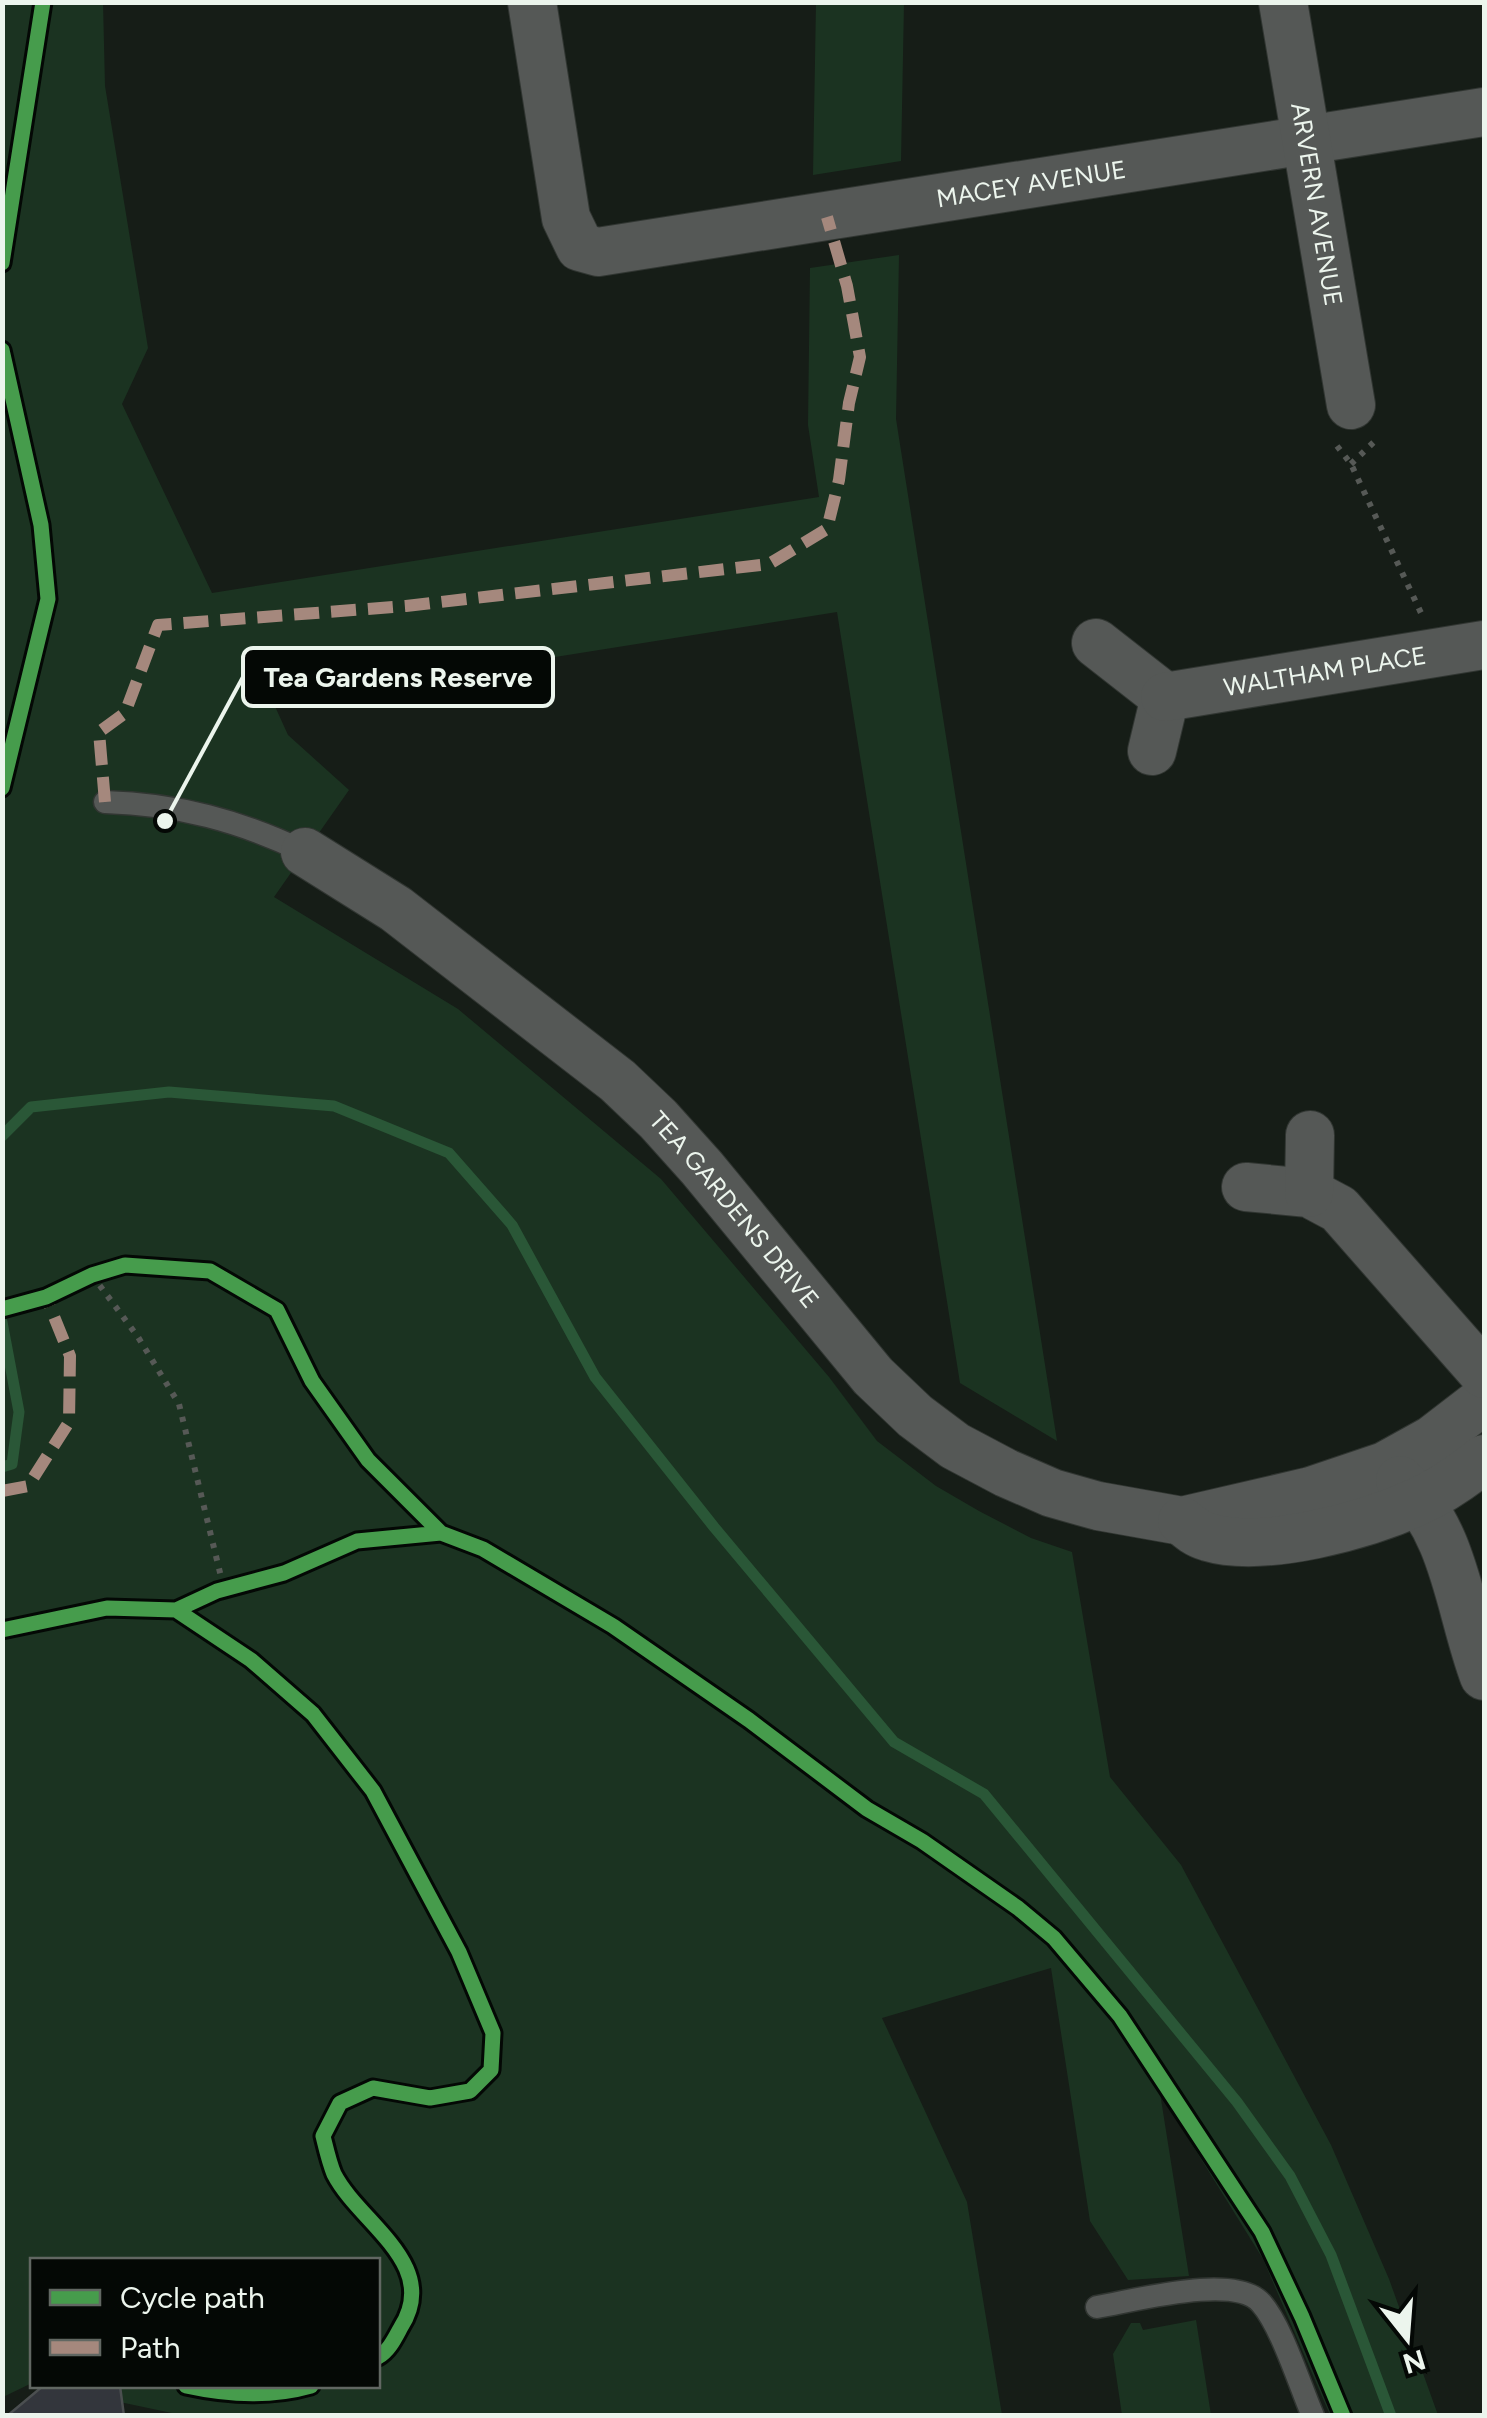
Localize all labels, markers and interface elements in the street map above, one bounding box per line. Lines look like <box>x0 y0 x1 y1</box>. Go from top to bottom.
street label: ARVERN AVENUE <box>1285 100 1349 308</box>
street label: MACEY AVENUE <box>934 154 1128 213</box>
street label: WALTHAM PLACE <box>1221 640 1428 702</box>
callout: Tea Gardens Reserve <box>243 648 553 706</box>
text: Tea Gardens Reserve <box>263 660 533 694</box>
street label: TEA GARDENS DRIVE <box>643 1105 826 1314</box>
legend <box>30 2258 380 2388</box>
text: Cycle path <box>120 2279 265 2316</box>
north arrow <box>1357 2288 1457 2388</box>
text: Path <box>120 2329 180 2366</box>
text: N <box>1399 2342 1430 2381</box>

